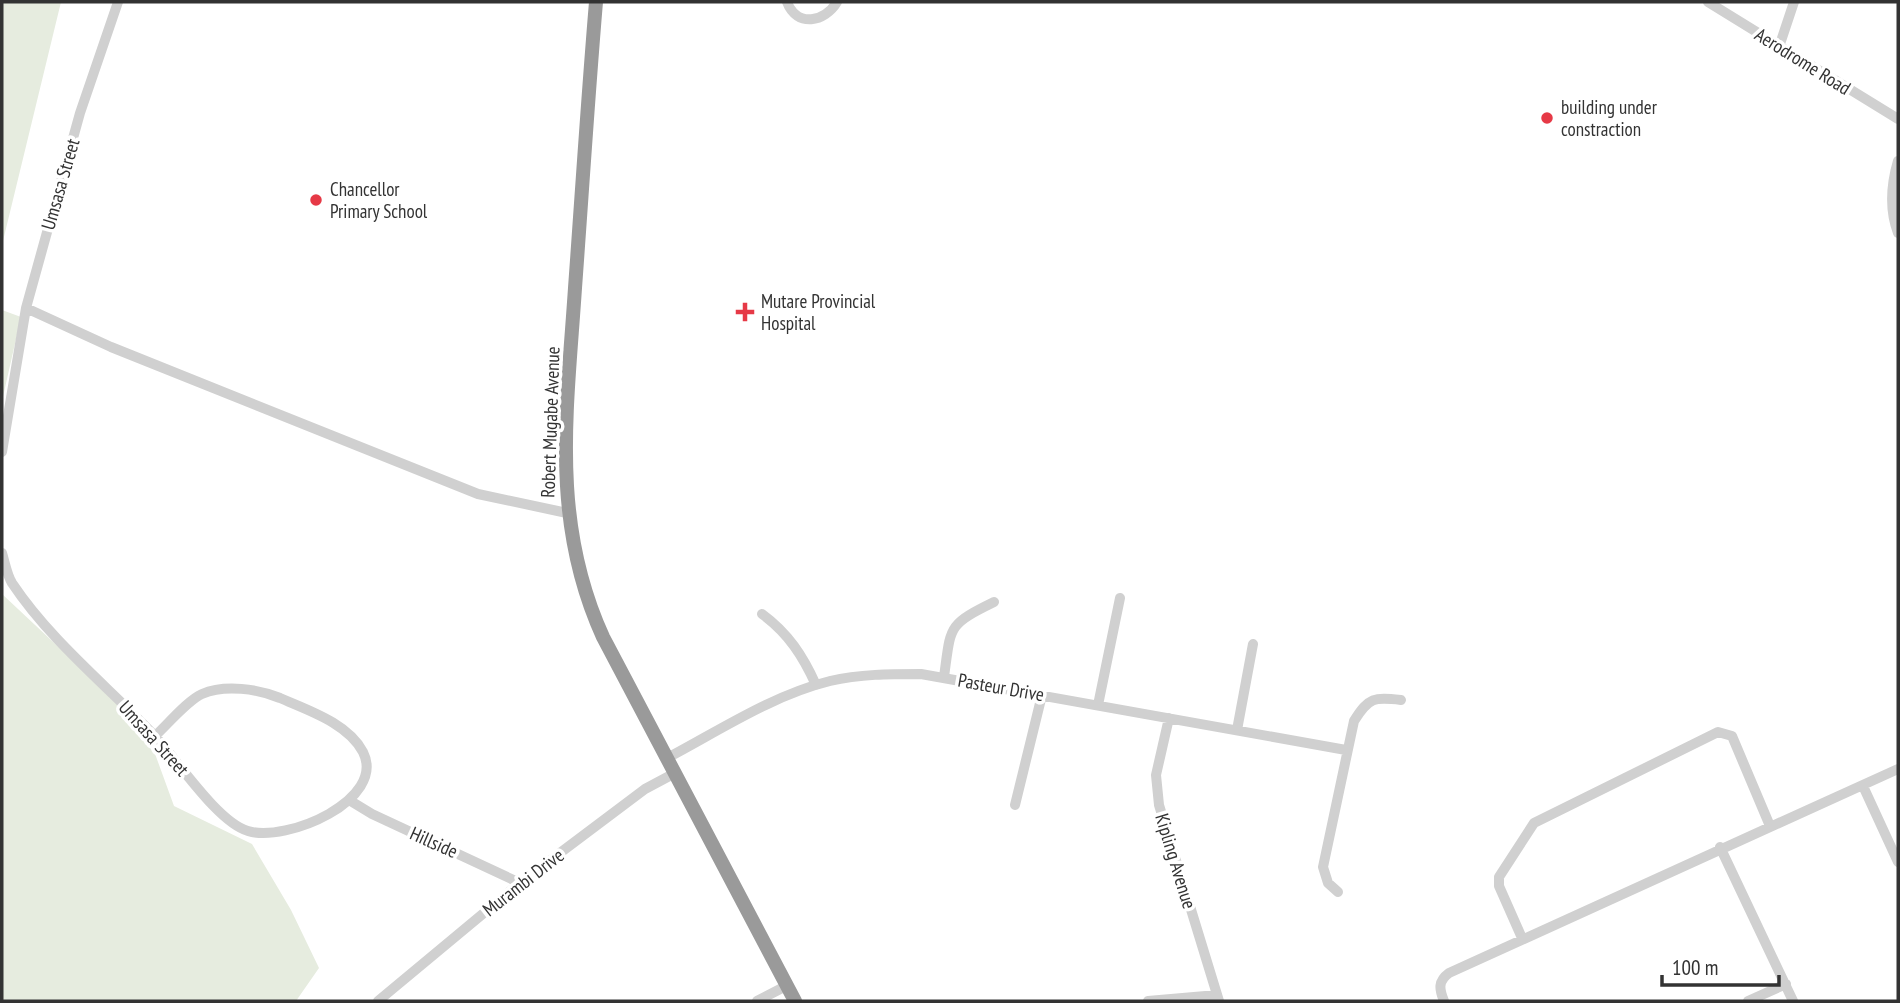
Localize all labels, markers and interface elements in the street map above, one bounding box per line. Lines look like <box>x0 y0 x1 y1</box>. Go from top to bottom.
street label: Aerodrome Road <box>1751 22 1855 100</box>
place label: building under constraction <box>1561 95 1658 141</box>
marker: building under constraction <box>1539 110 1555 126</box>
street label: Umsasa Street <box>36 135 85 232</box>
place label: Chancellor Primary School <box>330 177 428 223</box>
marker: Chancellor Primary School <box>308 192 324 208</box>
place label: Mutare Provincial Hospital <box>761 289 876 335</box>
marker: Mutare Provincial Hospital <box>735 302 755 322</box>
street label: Robert Mugabe Avenue <box>535 346 565 498</box>
street label: Pasteur Drive <box>956 668 1046 706</box>
street label: Umsasa Street <box>114 695 195 781</box>
street label: Kipling Avenue <box>1150 810 1202 912</box>
street label: Hillside <box>406 821 462 863</box>
street label: Murambi Drive <box>478 843 569 921</box>
scale bar <box>1662 944 1779 988</box>
text: 100 m <box>1672 954 1718 981</box>

